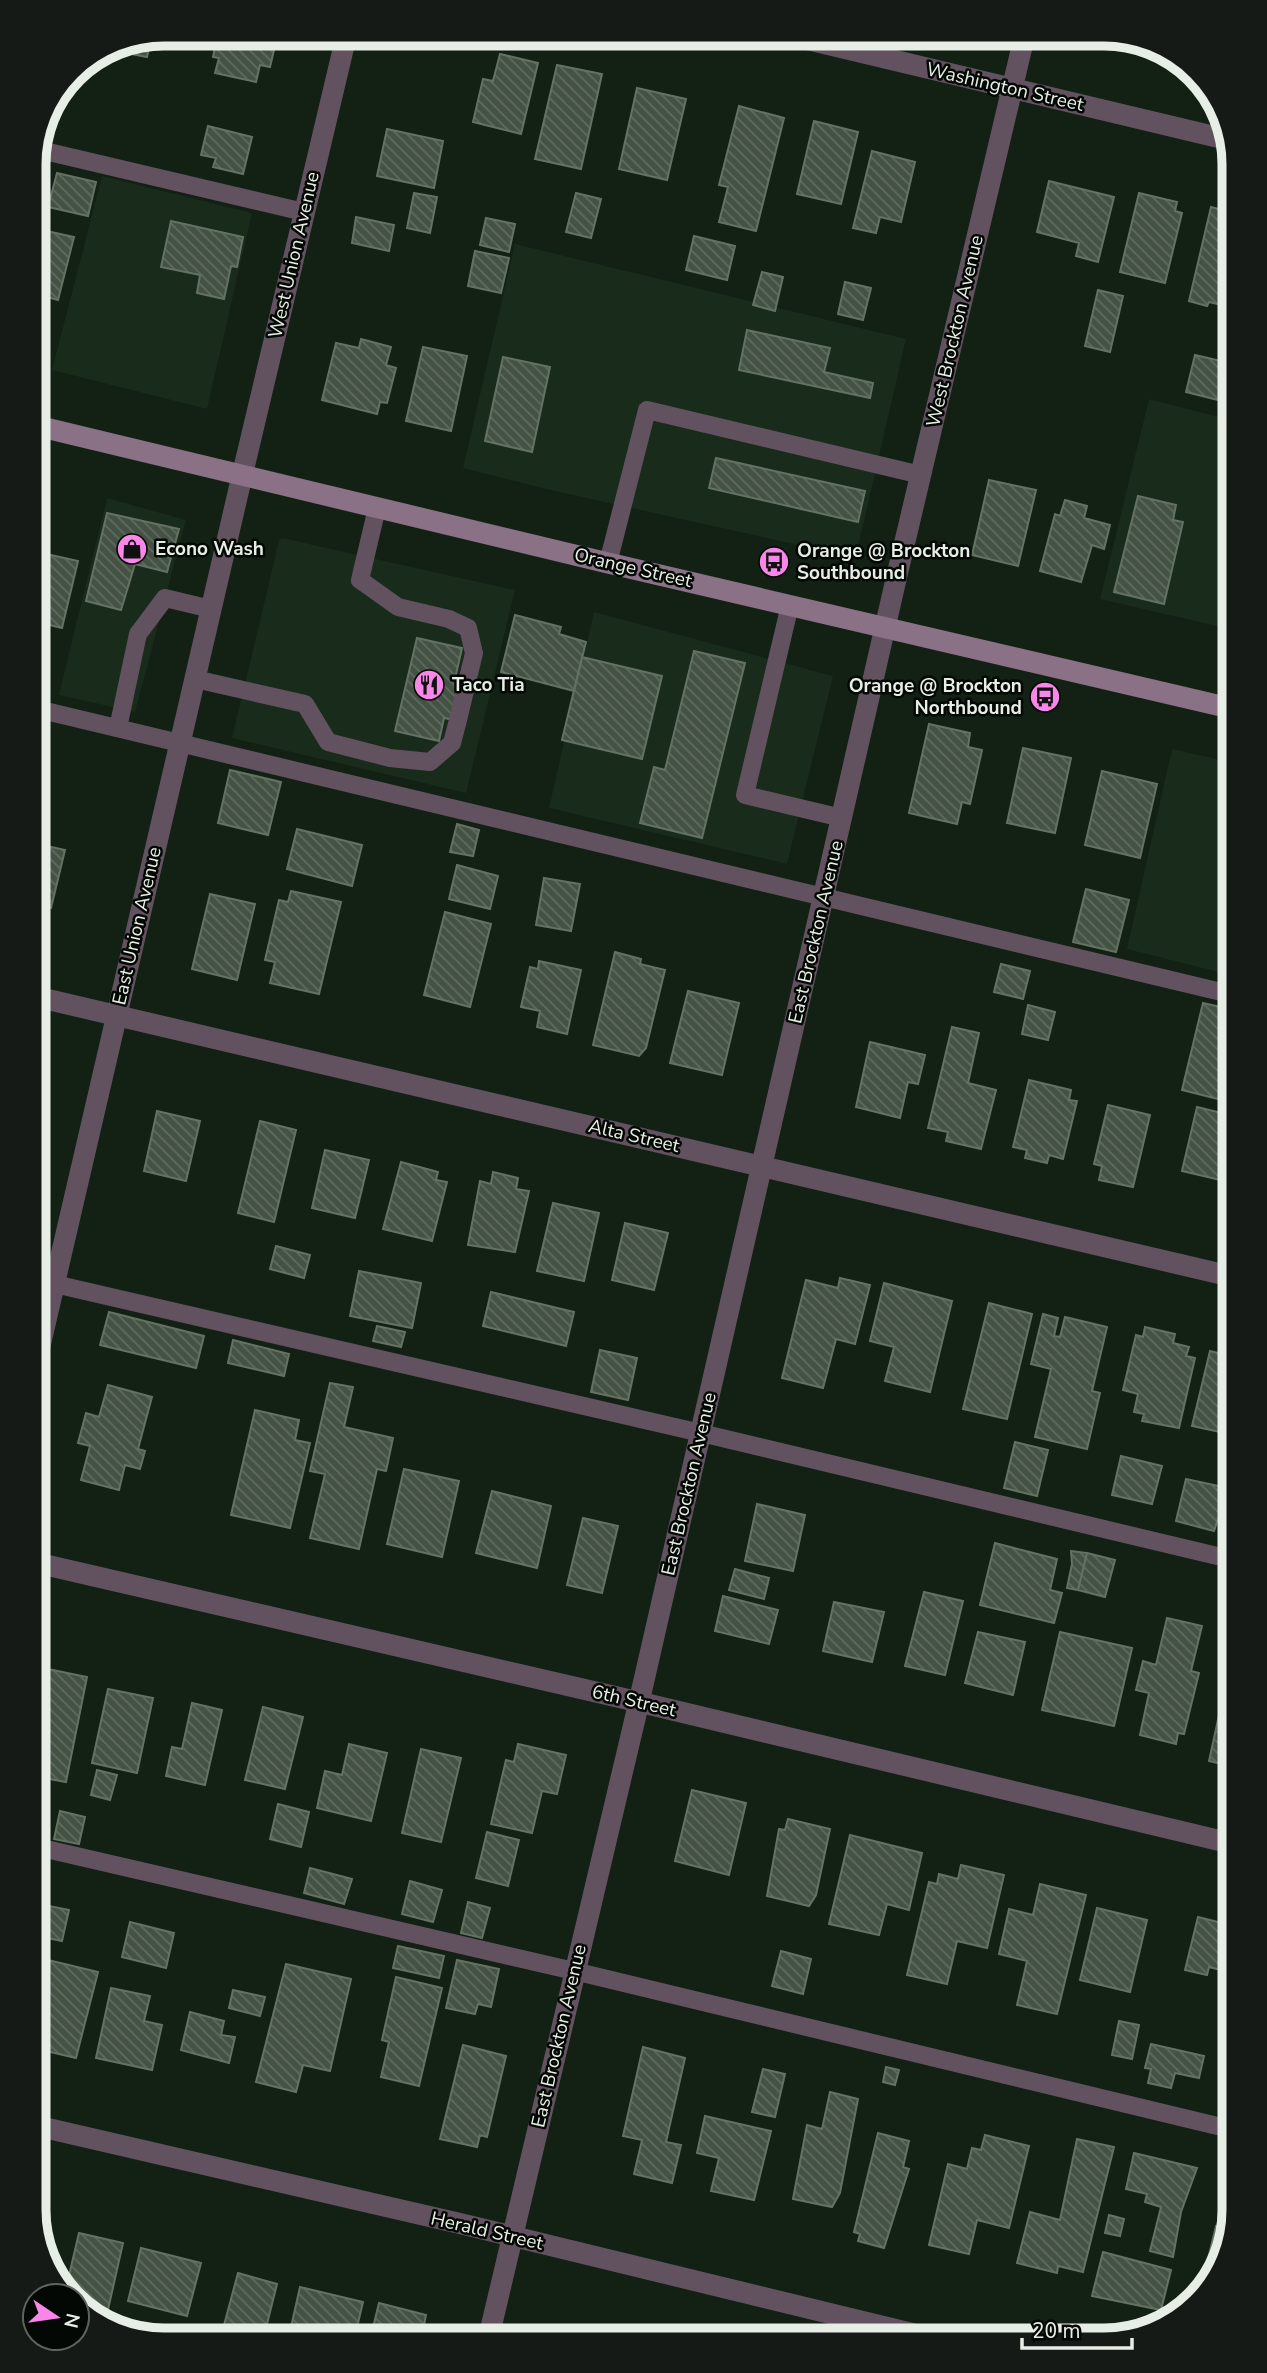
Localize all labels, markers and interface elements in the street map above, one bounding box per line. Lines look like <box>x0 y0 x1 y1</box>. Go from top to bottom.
street label: Washington Street <box>924 56 1087 118</box>
street label: West Union Avenue <box>262 169 326 341</box>
street label: West Brockton Avenue <box>920 233 990 429</box>
shop icon: Econo Wash <box>115 532 149 566</box>
place label: Econo Wash <box>155 536 264 562</box>
place label: Orange @ Brockton Southbound <box>797 538 970 586</box>
street label: Orange Street <box>572 542 695 594</box>
bus stop icon: Orange @ Brockton Southbound <box>757 545 791 579</box>
restaurant icon: Taco Tia <box>412 668 446 702</box>
place label: Taco Tia <box>452 672 525 698</box>
place label: Orange @ Brockton Northbound <box>849 673 1022 721</box>
bus stop icon: Orange @ Brockton Northbound <box>1028 680 1062 714</box>
street label: East Brockton Avenue <box>782 838 850 1026</box>
street label: East Union Avenue <box>106 844 168 1008</box>
street label: Alta Street <box>586 1113 682 1159</box>
street label: East Brockton Avenue <box>655 1390 723 1578</box>
street label: 6th Street <box>589 1679 679 1723</box>
street label: East Brockton Avenue <box>525 1942 593 2130</box>
street label: Herald Street <box>428 2205 546 2257</box>
north arrow <box>21 2282 91 2352</box>
scale bar <box>1022 2306 1132 2350</box>
text: N <box>57 2311 86 2330</box>
text: 20 m <box>1032 2317 1081 2345</box>

